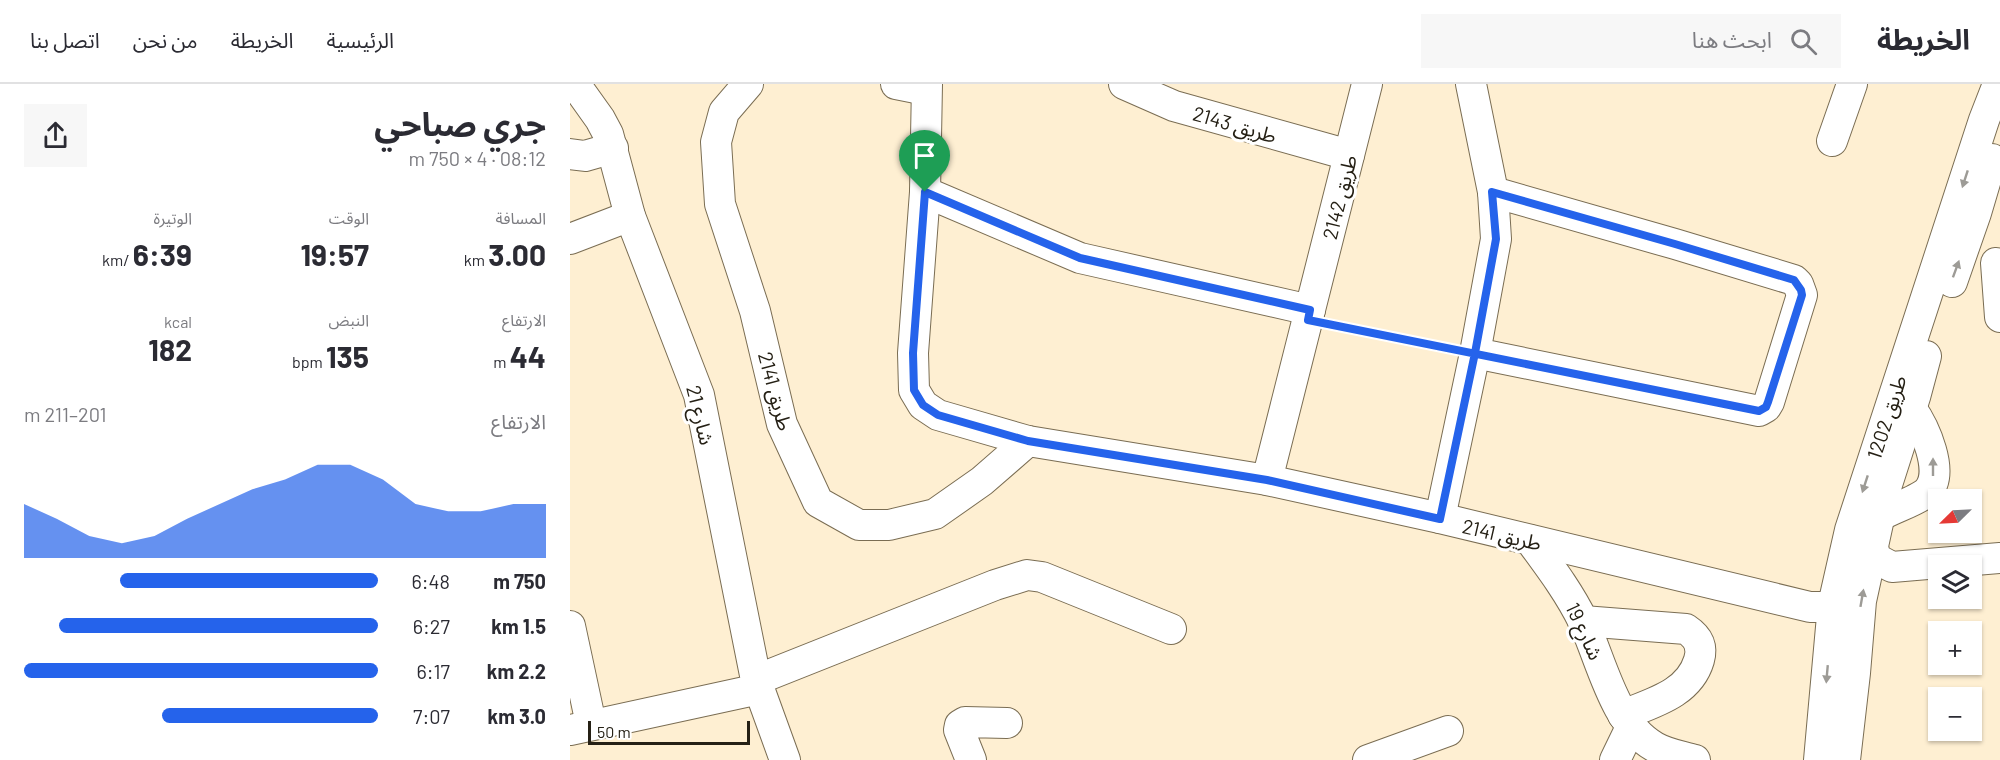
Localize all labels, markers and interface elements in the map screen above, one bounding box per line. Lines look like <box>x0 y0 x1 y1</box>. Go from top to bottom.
search box <box>1421 14 1841 68</box>
text: الخريطة <box>1877 22 1970 56</box>
icon: search <box>1787 25 1820 58</box>
text: ابحث هنا <box>1692 26 1772 52</box>
text: اتصل بنا <box>30 27 100 52</box>
text: من نحن <box>133 27 198 52</box>
text: الخريطة <box>231 27 294 52</box>
text: الرئيسية <box>327 27 394 52</box>
street label: طريق 2143 <box>1190 101 1280 149</box>
text: جري صباحي <box>374 103 546 143</box>
button: share <box>24 104 87 167</box>
pin <box>899 130 950 192</box>
icon: arrive <box>908 139 941 172</box>
text: 08:12 · 4 × 750 m <box>408 146 546 170</box>
street label: طريق 2142 <box>1317 152 1363 242</box>
one-way arrow <box>1960 170 1969 188</box>
text: الوتيرة <box>154 208 192 227</box>
text: الوقت <box>329 208 369 227</box>
text: المسافة <box>496 208 546 227</box>
text: 6:39 <box>133 236 192 272</box>
text: 19:57 <box>300 236 369 272</box>
text: 3.00 <box>488 236 546 272</box>
text: /km <box>102 250 133 269</box>
text: km <box>464 250 488 269</box>
one-way arrow <box>1952 260 1962 278</box>
text: النبض <box>328 310 369 329</box>
text: الارتفاع <box>502 310 546 329</box>
text: kcal <box>164 312 192 331</box>
text: 182 <box>148 331 192 367</box>
text: 135 <box>326 338 369 374</box>
text: 44 <box>510 338 546 374</box>
street label: طريق 2141 <box>752 349 798 434</box>
text: bpm <box>292 352 326 371</box>
text: m <box>493 352 510 371</box>
street label: طريق 1202 <box>1861 372 1913 463</box>
street label: شارع 21 <box>678 383 720 448</box>
text: 201–211 m <box>24 402 107 426</box>
text: الارتفاع <box>491 409 546 433</box>
one-way arrow <box>1928 457 1938 476</box>
one-way arrow <box>1859 475 1869 493</box>
north arrow <box>1928 489 1982 543</box>
map controls <box>1928 489 1982 741</box>
street label: طريق 2141 <box>1460 513 1544 557</box>
button: layers <box>1928 555 1982 609</box>
text: 6:48 <box>411 569 450 593</box>
text: 750 m <box>493 569 546 593</box>
one-way arrow <box>1858 588 1867 607</box>
street label: شارع 19 <box>1558 599 1609 665</box>
text: 6:27 <box>413 614 450 638</box>
text: 1.5 km <box>491 614 546 638</box>
button: + <box>1928 621 1982 675</box>
text: 6:17 <box>416 659 450 683</box>
text: 2.2 km <box>487 659 546 683</box>
one-way arrow <box>1822 665 1832 684</box>
button: − <box>1928 687 1982 741</box>
text: 7:07 <box>413 704 450 728</box>
text: 3.0 km <box>488 704 546 728</box>
scale bar <box>588 718 750 746</box>
text: 50 m <box>597 722 631 741</box>

